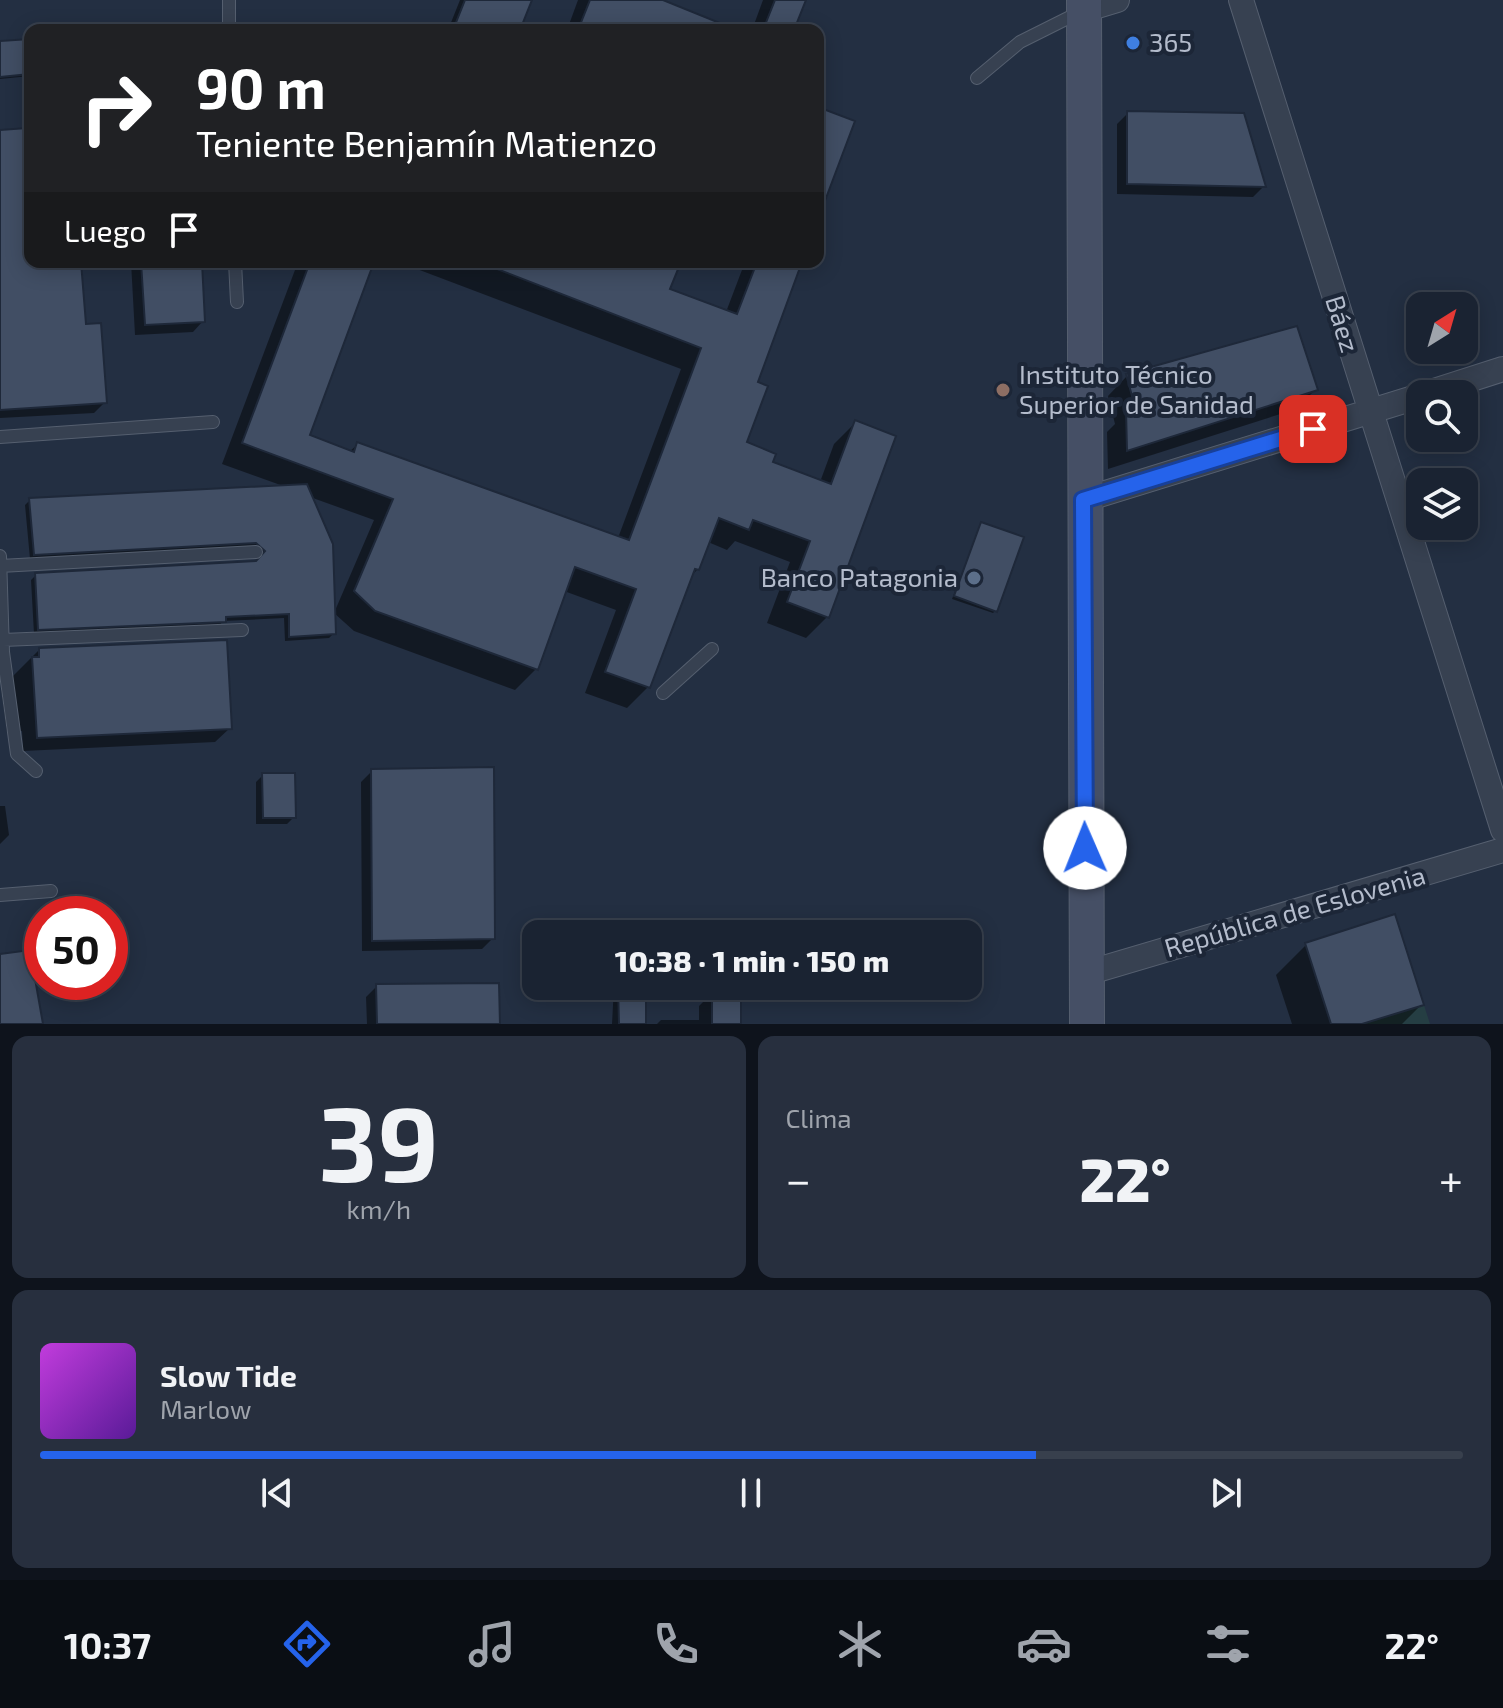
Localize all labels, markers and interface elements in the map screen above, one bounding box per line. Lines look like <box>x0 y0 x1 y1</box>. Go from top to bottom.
place label: 365 <box>1149 26 1192 57</box>
marker: 365 <box>1124 34 1142 52</box>
text: 90 m <box>196 53 326 120</box>
icon: right <box>64 56 168 160</box>
text: Teniente Benjamín Matienzo <box>196 121 657 164</box>
icon: arrive <box>162 208 206 252</box>
text: Luego <box>64 212 146 248</box>
street label: Báez <box>1320 291 1367 356</box>
north arrow <box>1406 292 1478 364</box>
map controls <box>1406 292 1478 540</box>
place label: Instituto Técnico Superior de Sanidad <box>1019 358 1254 419</box>
button: search <box>1406 380 1478 452</box>
marker: Instituto Técnico Superior de Sanidad <box>994 381 1012 399</box>
pin <box>1279 395 1347 463</box>
icon: arrive <box>1291 407 1335 451</box>
button: layers <box>1406 468 1478 540</box>
place label: Banco Patagonia <box>761 561 958 592</box>
marker: Banco Patagonia <box>965 569 983 587</box>
position arrow <box>1043 806 1127 890</box>
street label: República de Eslovenia <box>1161 858 1429 963</box>
speed limit sign: 50 <box>24 896 128 1000</box>
text: 10:38 · 1 min · 150 m <box>615 942 889 978</box>
text: 39 <box>319 1078 439 1203</box>
text: Clima <box>786 1102 852 1133</box>
text: 22° <box>1080 1142 1170 1214</box>
text: − <box>786 1152 811 1205</box>
text: + <box>1439 1152 1463 1205</box>
text: km/h <box>346 1193 411 1224</box>
text: Slow Tide <box>160 1357 297 1393</box>
text: Marlow <box>160 1393 251 1424</box>
icon: previous <box>255 1471 299 1515</box>
icon: pause <box>729 1471 773 1515</box>
icon: next <box>1204 1471 1248 1515</box>
icon: directions <box>279 1616 335 1672</box>
icon: music <box>464 1616 520 1672</box>
icon: phone <box>648 1616 704 1672</box>
icon: climate <box>832 1616 888 1672</box>
icon: car <box>1016 1616 1072 1672</box>
icon: filters <box>1200 1616 1256 1672</box>
text: 10:37 <box>64 1623 151 1666</box>
text: 22° <box>1385 1623 1439 1666</box>

